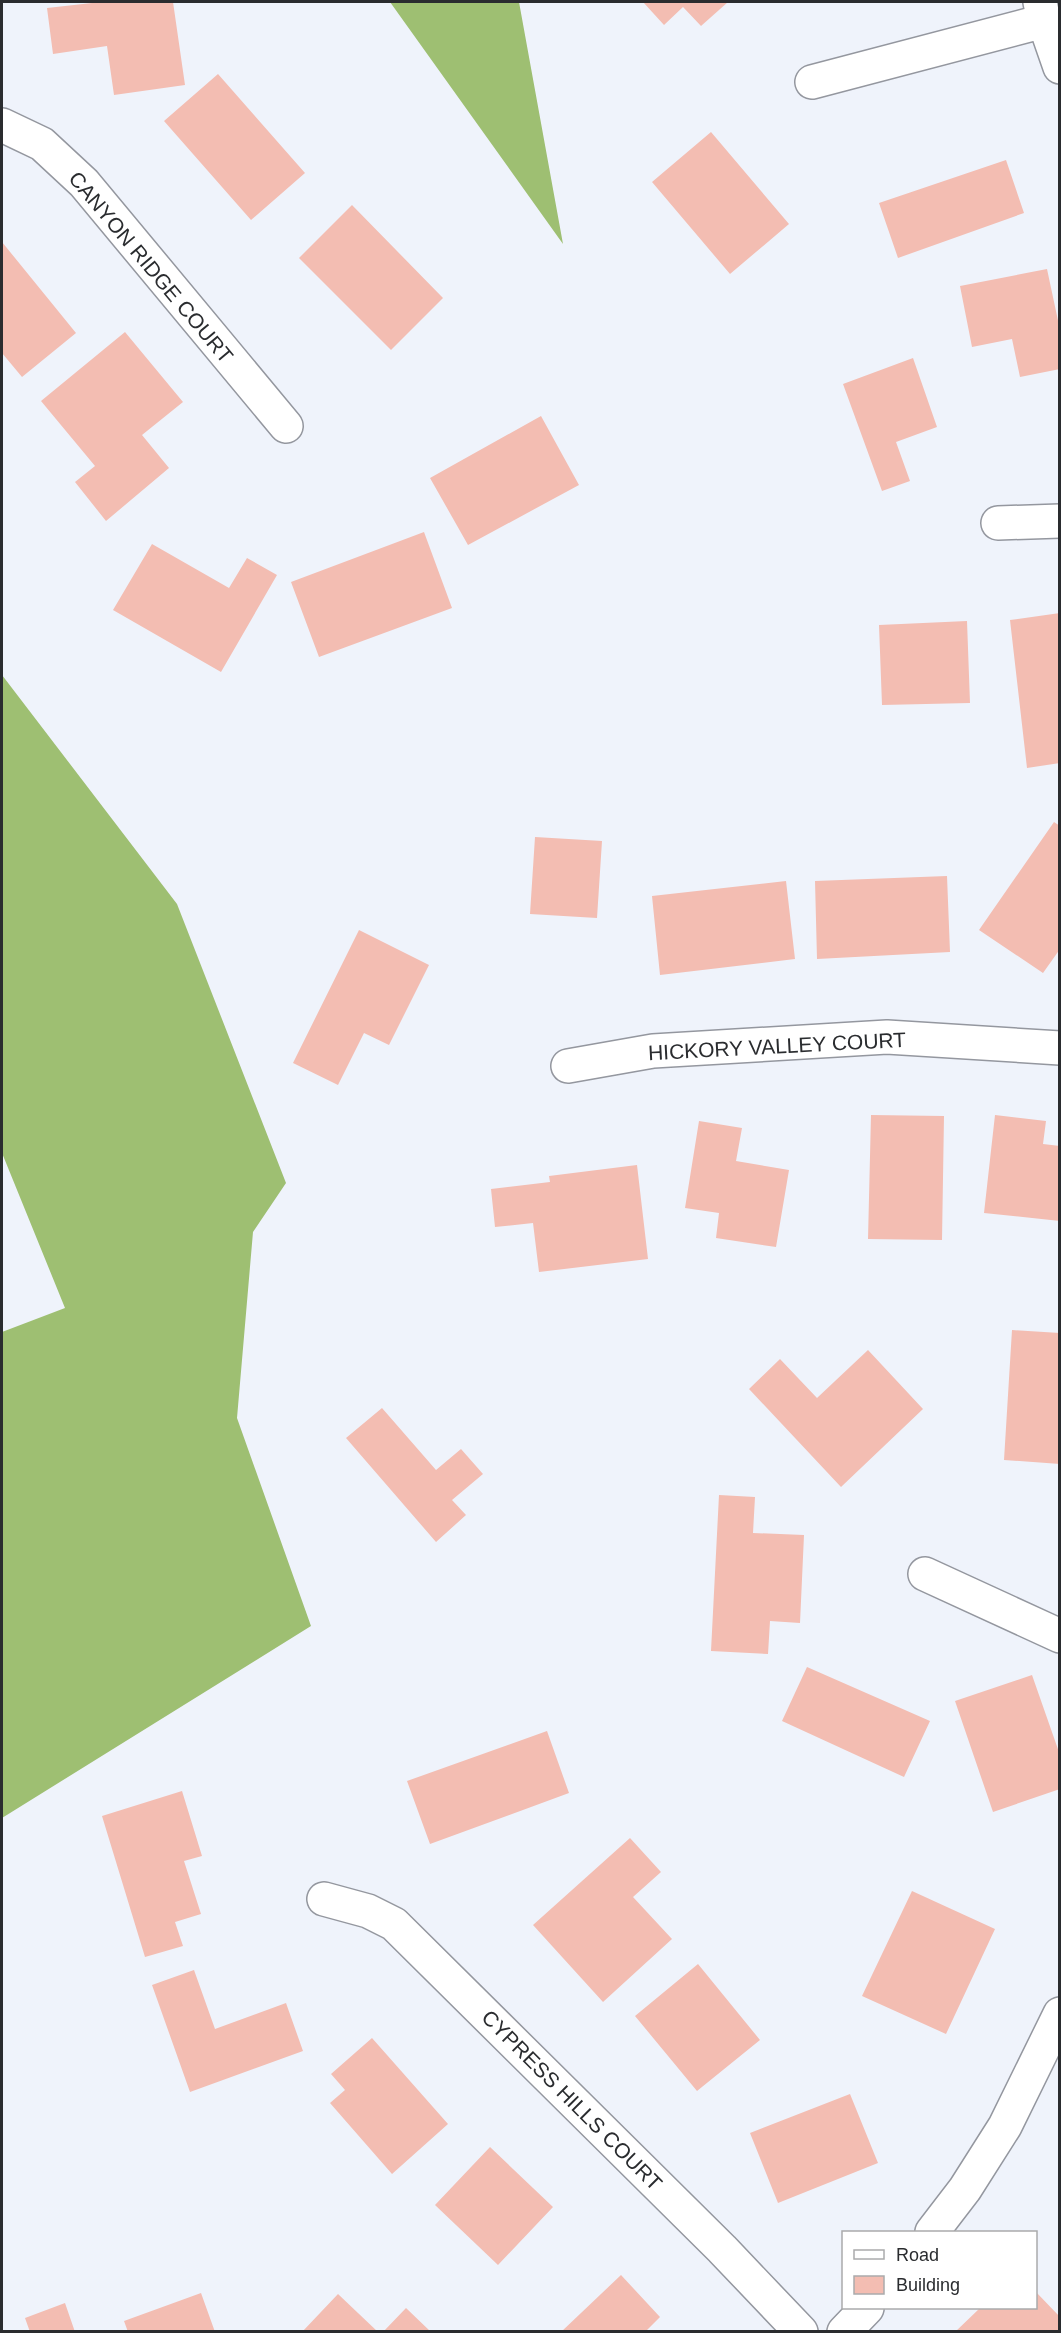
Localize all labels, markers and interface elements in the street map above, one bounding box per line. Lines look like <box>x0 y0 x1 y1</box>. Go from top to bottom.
street label: CANYON RIDGE COURT <box>64 167 238 367</box>
street label: HICKORY VALLEY COURT <box>647 1028 907 1064</box>
street label: CYPRESS HILLS COURT <box>477 2005 667 2195</box>
legend <box>842 2231 1037 2309</box>
text: Road <box>896 2245 939 2265</box>
text: Building <box>896 2275 960 2295</box>

